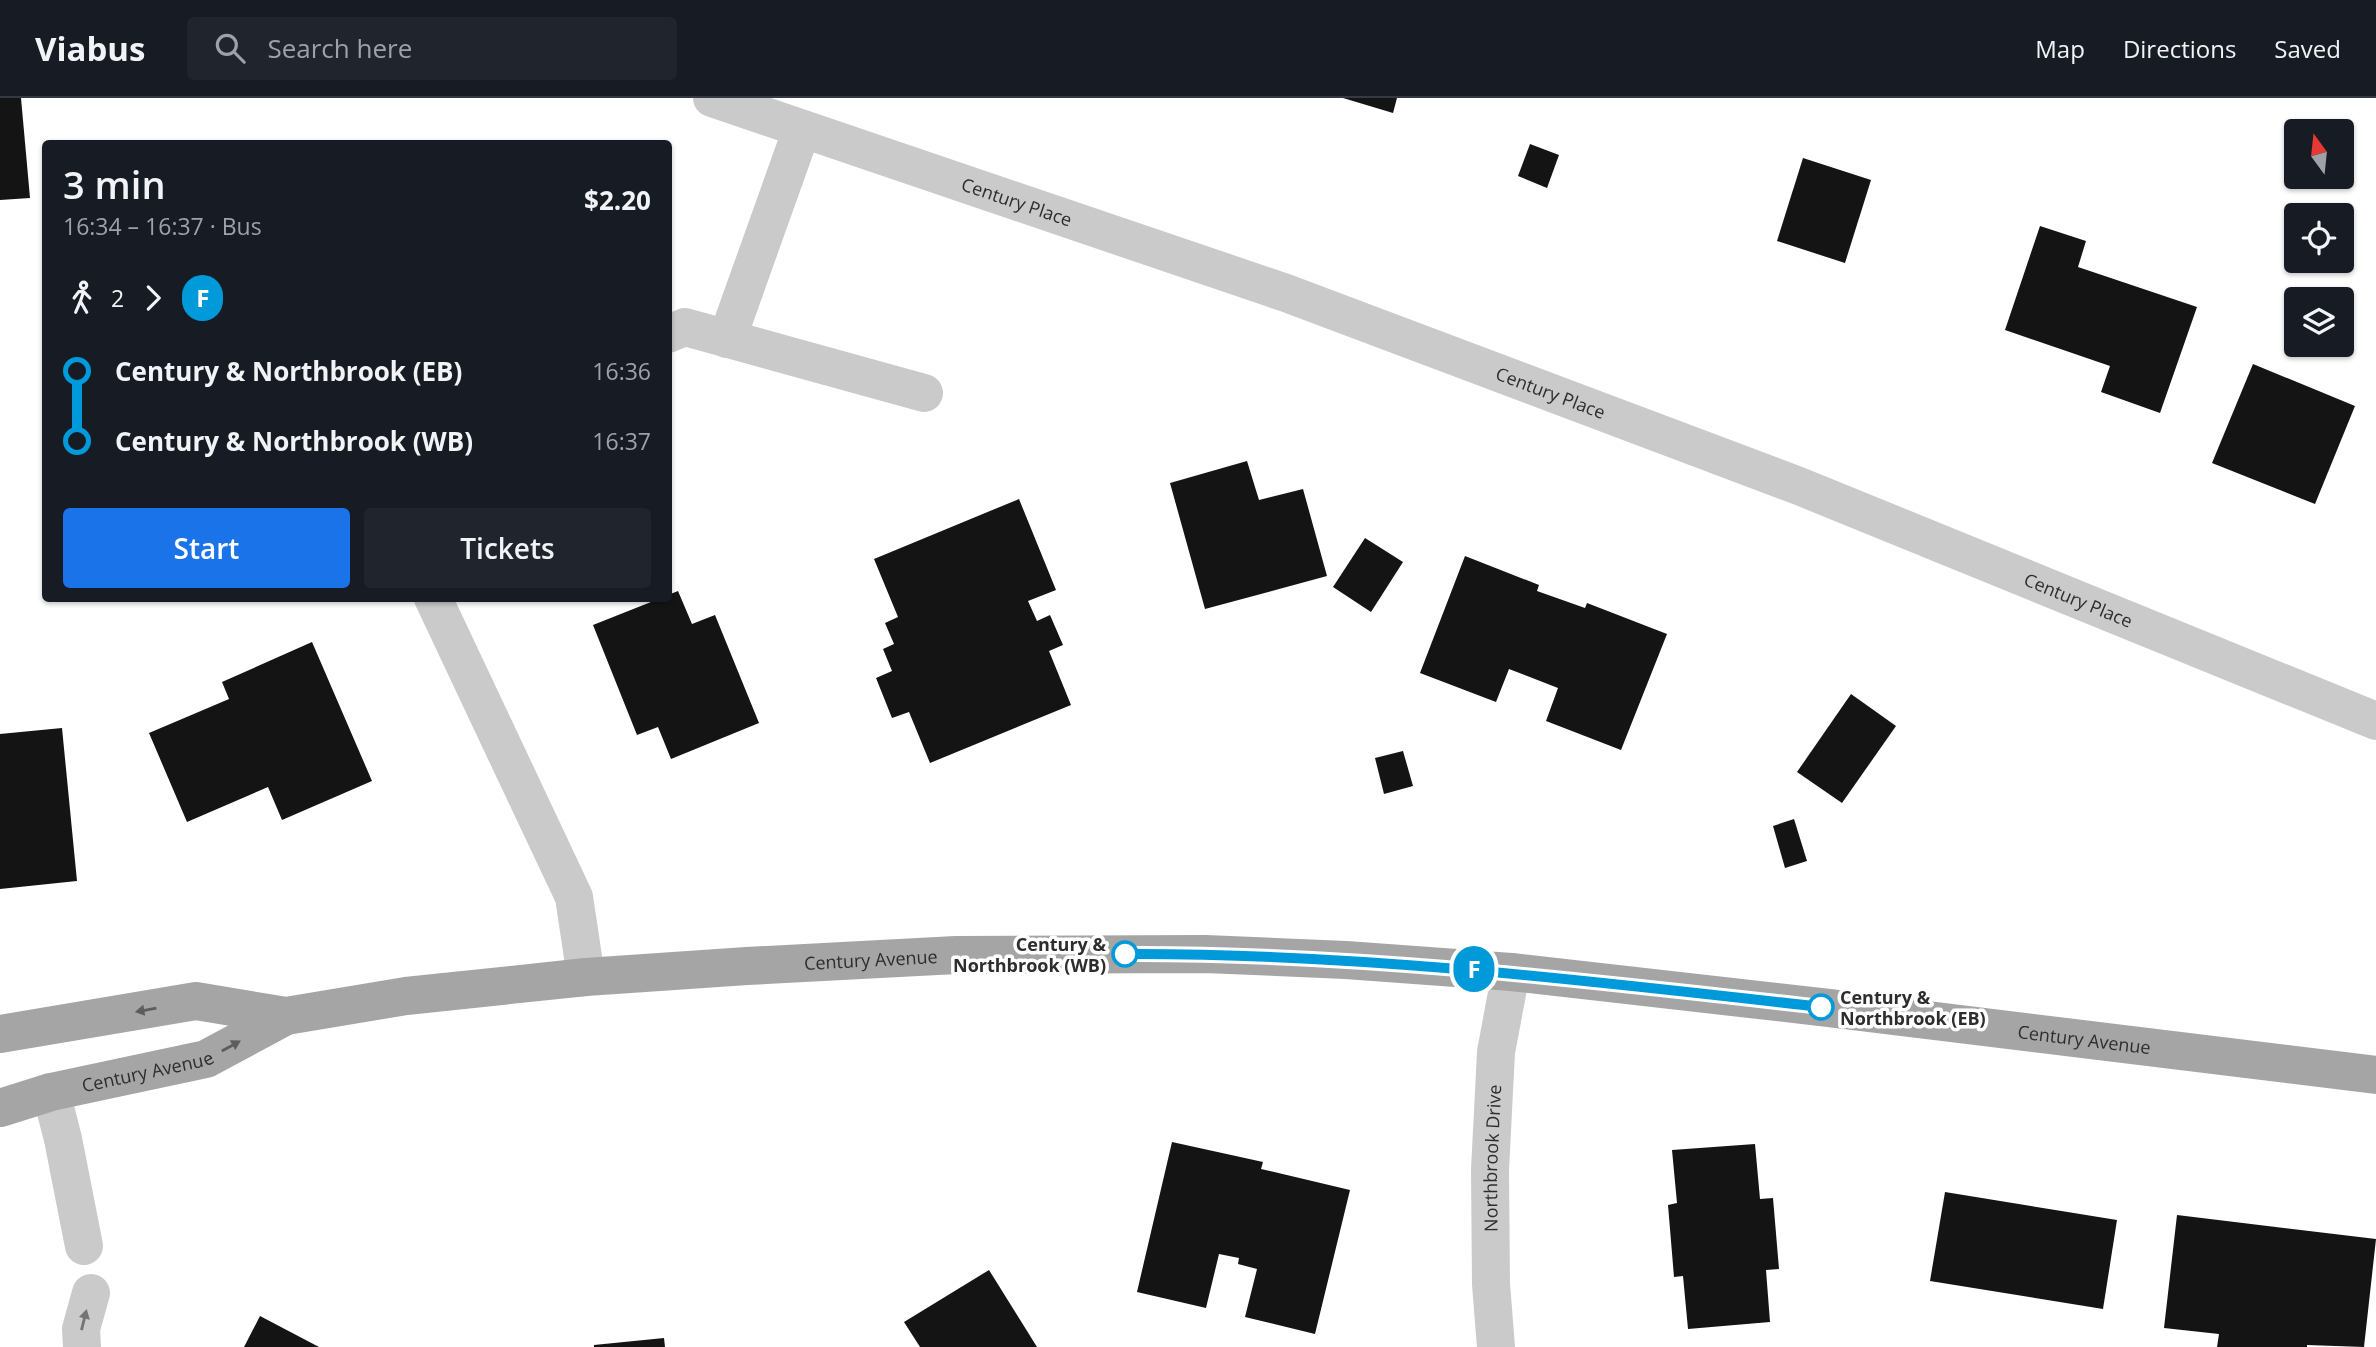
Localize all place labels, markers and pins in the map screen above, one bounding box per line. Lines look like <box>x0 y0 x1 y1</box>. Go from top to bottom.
place label: Century & Northbrook (WB) <box>953 932 1106 977</box>
marker: Century & Northbrook (WB) <box>1112 941 1138 967</box>
place label: Century & Northbrook (EB) <box>1840 985 1986 1030</box>
marker: Century & Northbrook (EB) <box>1808 994 1834 1020</box>

